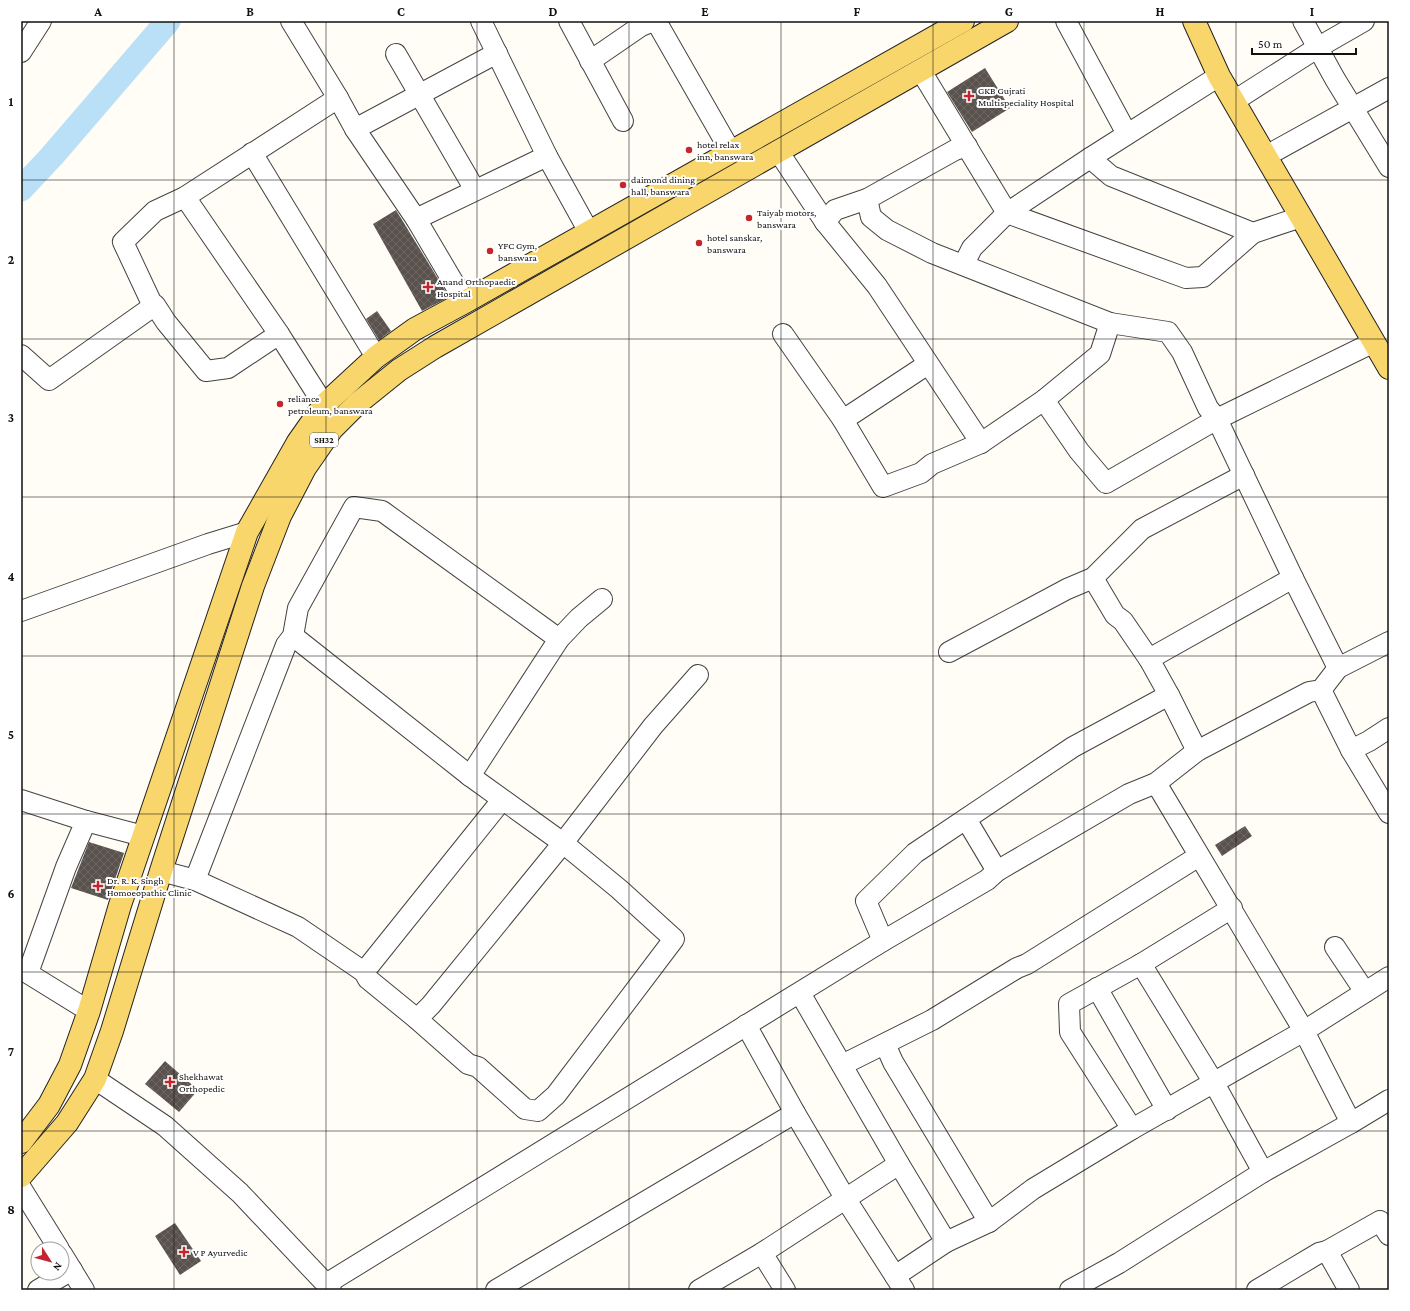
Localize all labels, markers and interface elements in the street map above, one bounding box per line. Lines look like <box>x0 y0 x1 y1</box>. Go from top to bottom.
text: A <box>93 4 102 19</box>
text: B <box>246 4 254 19</box>
text: C <box>397 4 405 19</box>
text: D <box>549 4 558 19</box>
text: E <box>701 4 709 19</box>
text: F <box>854 4 861 19</box>
text: G <box>1005 4 1013 19</box>
text: H <box>1156 4 1165 19</box>
text: I <box>1310 4 1314 19</box>
scale bar <box>1252 30 1356 56</box>
text: 50 m <box>1258 37 1283 51</box>
place label: GKB Gujrati Multispeciality Hospital <box>978 85 1074 108</box>
marker: GKB Gujrati Multispeciality Hospital <box>963 90 975 102</box>
text: 1 <box>9 94 14 109</box>
place label: hotel relax inn, banswara <box>697 139 754 162</box>
marker: hotel relax inn, banswara <box>684 145 694 155</box>
place label: daimond dining hall, banswara <box>631 174 695 197</box>
marker: daimond dining hall, banswara <box>618 180 628 190</box>
place label: Taiyab motors, banswara <box>757 207 816 230</box>
marker: Taiyab motors, banswara <box>744 213 754 223</box>
place label: hotel sanskar, banswara <box>707 232 762 255</box>
marker: hotel sanskar, banswara <box>694 238 704 248</box>
place label: YFC Gym, banswara <box>498 240 537 263</box>
marker: YFC Gym, banswara <box>485 246 495 256</box>
text: 2 <box>8 252 15 267</box>
place label: Anand Orthopaedic Hospital <box>437 276 516 299</box>
marker: Anand Orthopaedic Hospital <box>422 281 434 293</box>
place label: reliance petroleum, banswara <box>288 393 373 416</box>
marker: reliance petroleum, banswara <box>275 399 285 409</box>
text: 3 <box>8 410 14 425</box>
road number: SH32 <box>310 433 338 447</box>
text: 4 <box>7 569 15 584</box>
text: 5 <box>8 727 14 742</box>
place label: Dr. R. K. Singh Homoeopathic Clinic <box>107 875 192 898</box>
marker: Dr. R. K. Singh Homoeopathic Clinic <box>92 880 104 892</box>
text: 6 <box>7 886 15 901</box>
text: 7 <box>8 1044 14 1059</box>
place label: Shekhawat Orthopedic <box>179 1071 225 1094</box>
marker: Shekhawat Orthopedic <box>164 1076 176 1088</box>
text: 8 <box>7 1202 15 1217</box>
north arrow <box>30 1241 70 1281</box>
marker: V P Ayurvedic <box>178 1246 190 1258</box>
place label: V P Ayurvedic <box>193 1247 248 1258</box>
text: N <box>51 1260 65 1274</box>

